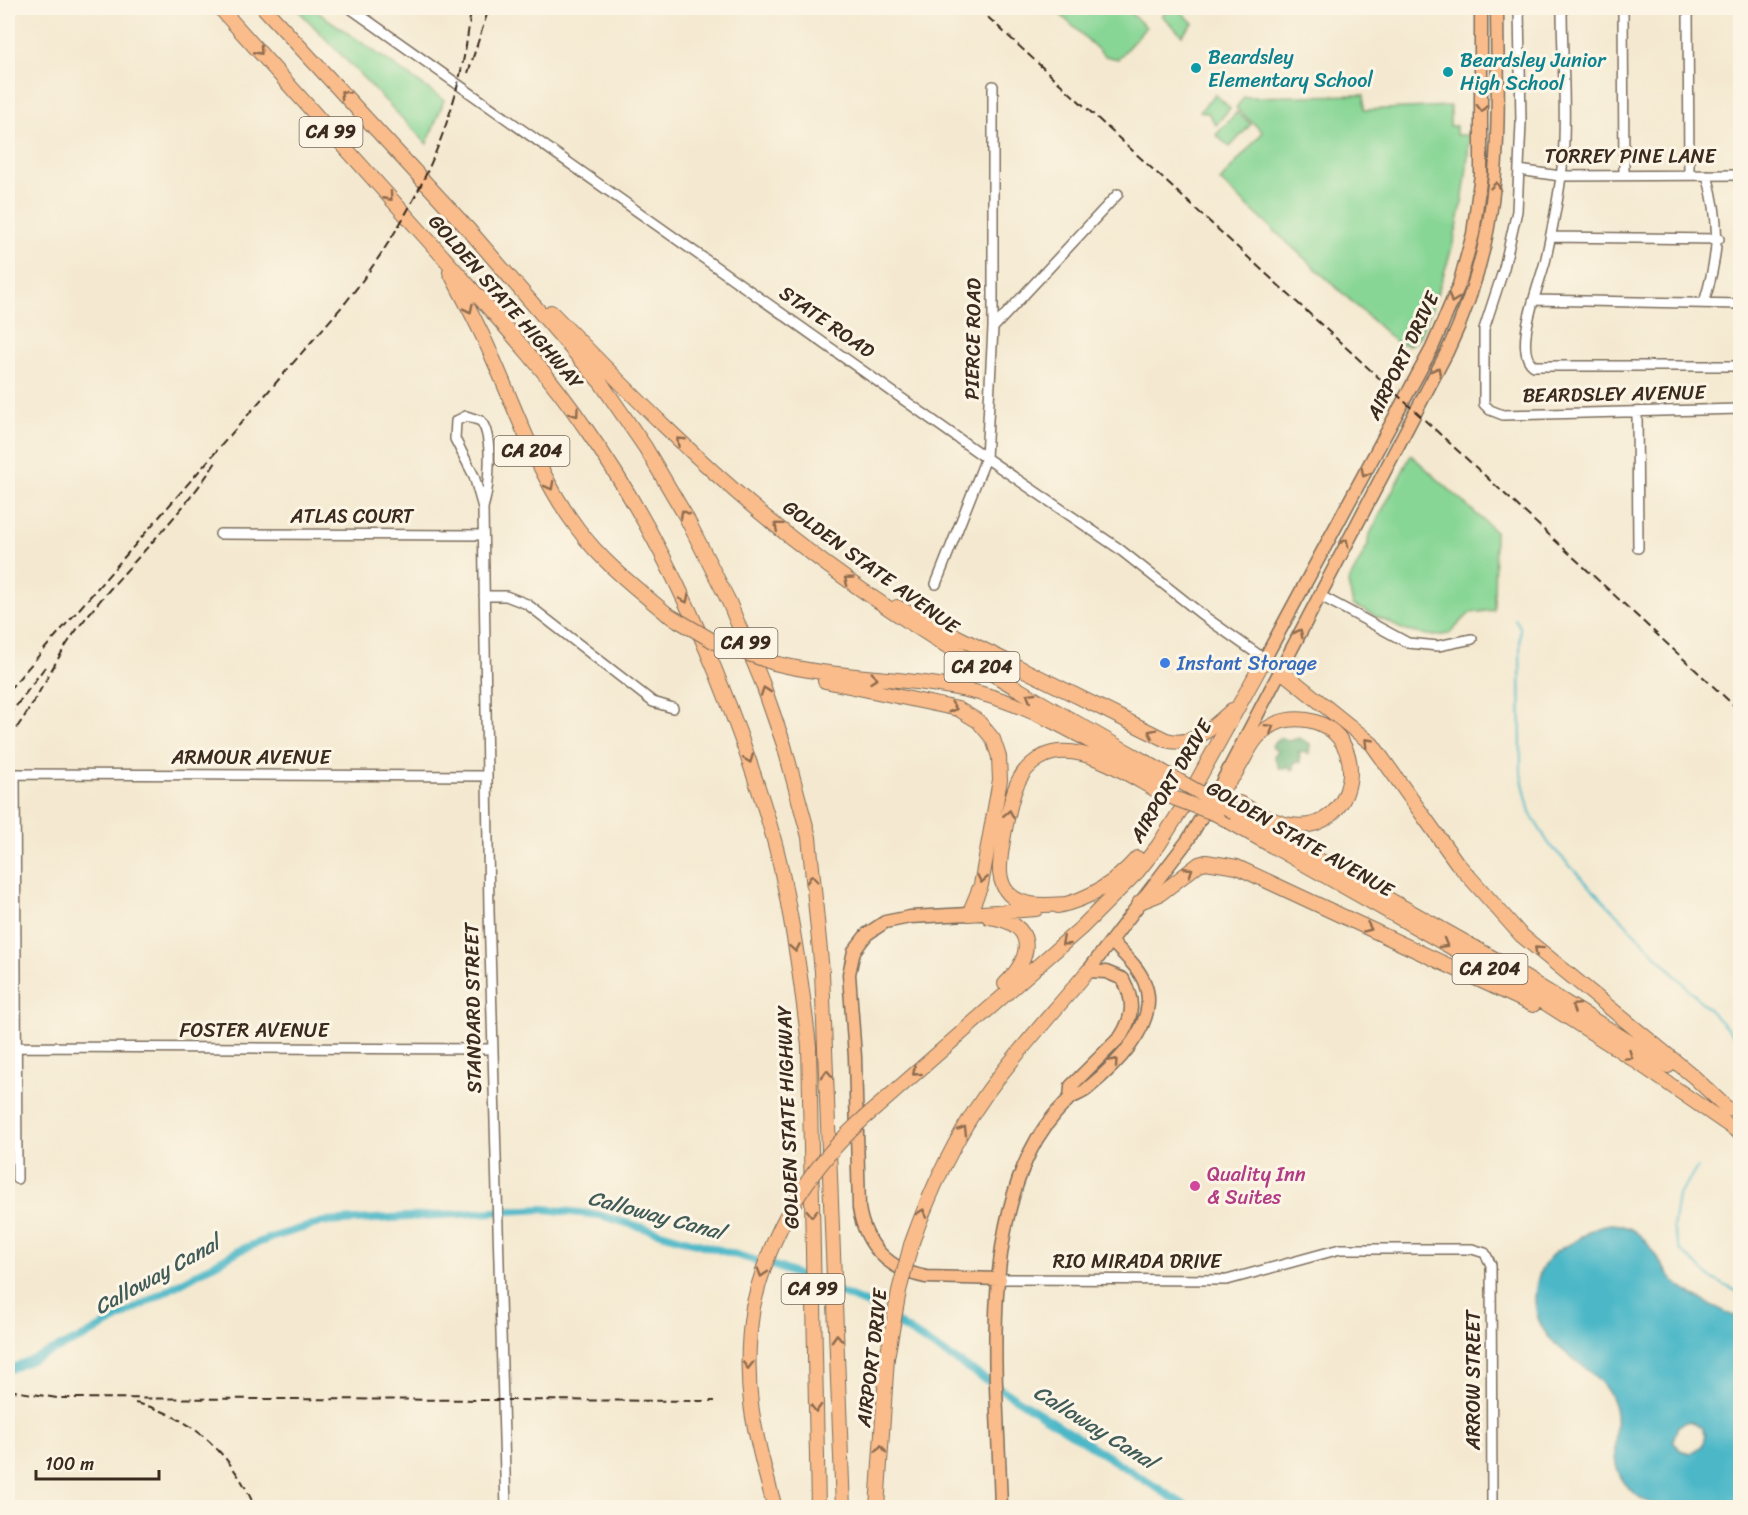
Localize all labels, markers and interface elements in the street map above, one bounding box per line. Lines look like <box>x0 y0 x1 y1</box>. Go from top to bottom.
place label: Beardsley Elementary School <box>1208 40 1373 98</box>
place label: Beardsley Junior High School <box>1460 43 1607 101</box>
one-way arrow <box>252 44 263 55</box>
marker: Beardsley Elementary School <box>1189 61 1203 75</box>
marker: Beardsley Junior High School <box>1441 65 1455 79</box>
one-way arrow <box>340 90 351 101</box>
one-way arrow <box>1476 103 1488 112</box>
road number: CA 99 <box>300 117 362 147</box>
street label: TORREY PINE LANE <box>1544 139 1717 174</box>
one-way arrow <box>1489 182 1501 191</box>
one-way arrow <box>382 190 393 201</box>
street label: GOLDEN STATE HIGHWAY <box>419 206 593 399</box>
street label: STATE ROAD <box>772 276 882 368</box>
street label: PIERCE ROAD <box>954 278 992 400</box>
street label: AIRPORT DRIVE <box>1356 284 1450 427</box>
one-way arrow <box>1448 294 1461 304</box>
one-way arrow <box>462 302 473 313</box>
one-way arrow <box>1430 367 1441 377</box>
street label: BEARDSLEY AVENUE <box>1522 375 1708 413</box>
one-way arrow <box>568 407 579 418</box>
road number: CA 204 <box>494 436 570 466</box>
one-way arrow <box>677 437 687 448</box>
one-way arrow <box>1361 467 1372 478</box>
one-way arrow <box>543 480 554 490</box>
street label: GOLDEN STATE AVENUE <box>775 491 968 644</box>
street label: ATLAS COURT <box>289 499 415 534</box>
one-way arrow <box>680 510 691 520</box>
one-way arrow <box>774 523 785 534</box>
one-way arrow <box>1338 539 1349 549</box>
one-way arrow <box>844 576 855 587</box>
one-way arrow <box>678 592 690 603</box>
road number: CA 99 <box>714 628 777 658</box>
one-way arrow <box>1292 628 1304 639</box>
place label: Instant Storage <box>1176 646 1317 681</box>
road number: CA 204 <box>944 652 1020 682</box>
marker: Instant Storage <box>1158 656 1172 670</box>
one-way arrow <box>869 671 878 684</box>
one-way arrow <box>760 686 773 697</box>
one-way arrow <box>1026 692 1036 703</box>
one-way arrow <box>947 701 958 713</box>
street label: AIRPORT DRIVE <box>1120 711 1223 851</box>
one-way arrow <box>1263 725 1274 736</box>
one-way arrow <box>1147 729 1158 740</box>
one-way arrow <box>1365 738 1376 749</box>
street label: ARMOUR AVENUE <box>170 740 332 775</box>
one-way arrow <box>741 753 754 764</box>
street label: GOLDEN STATE AVENUE <box>1200 771 1402 908</box>
one-way arrow <box>1002 809 1015 819</box>
one-way arrow <box>1182 867 1193 878</box>
one-way arrow <box>976 874 989 884</box>
one-way arrow <box>806 875 819 884</box>
one-way arrow <box>1361 920 1372 932</box>
street label: STANDARD STREET <box>454 921 492 1094</box>
one-way arrow <box>1061 935 1072 946</box>
one-way arrow <box>1438 936 1448 948</box>
one-way arrow <box>788 944 800 953</box>
one-way arrow <box>1534 946 1545 957</box>
road number: CA 204 <box>1452 954 1528 984</box>
one-way arrow <box>1570 1003 1581 1014</box>
street label: GOLDEN STATE HIGHWAY <box>767 1004 809 1230</box>
street label: FOSTER AVENUE <box>180 1013 330 1048</box>
one-way arrow <box>1622 1049 1633 1060</box>
one-way arrow <box>1107 1058 1118 1069</box>
one-way arrow <box>913 1065 923 1076</box>
one-way arrow <box>820 1069 833 1078</box>
one-way arrow <box>955 1126 967 1136</box>
place label: Quality Inn & Suites <box>1207 1157 1306 1215</box>
water label: Calloway Canal <box>584 1179 733 1253</box>
marker: Quality Inn & Suites <box>1188 1179 1202 1193</box>
one-way arrow <box>915 1208 928 1219</box>
one-way arrow <box>806 1209 818 1218</box>
water label: Calloway Canal <box>87 1222 231 1325</box>
street label: RIO MIRADA DRIVE <box>1053 1244 1223 1279</box>
one-way arrow <box>756 1267 769 1278</box>
road number: CA 99 <box>782 1274 844 1304</box>
street label: AIRPORT DRIVE <box>846 1285 898 1430</box>
street label: ARROW STREET <box>1456 1308 1491 1451</box>
one-way arrow <box>831 1333 843 1342</box>
one-way arrow <box>741 1361 754 1370</box>
water label: Calloway Canal <box>1026 1374 1168 1483</box>
one-way arrow <box>809 1404 822 1413</box>
scale bar <box>36 1443 159 1481</box>
one-way arrow <box>874 1445 887 1454</box>
text: 100 m <box>45 1448 94 1480</box>

